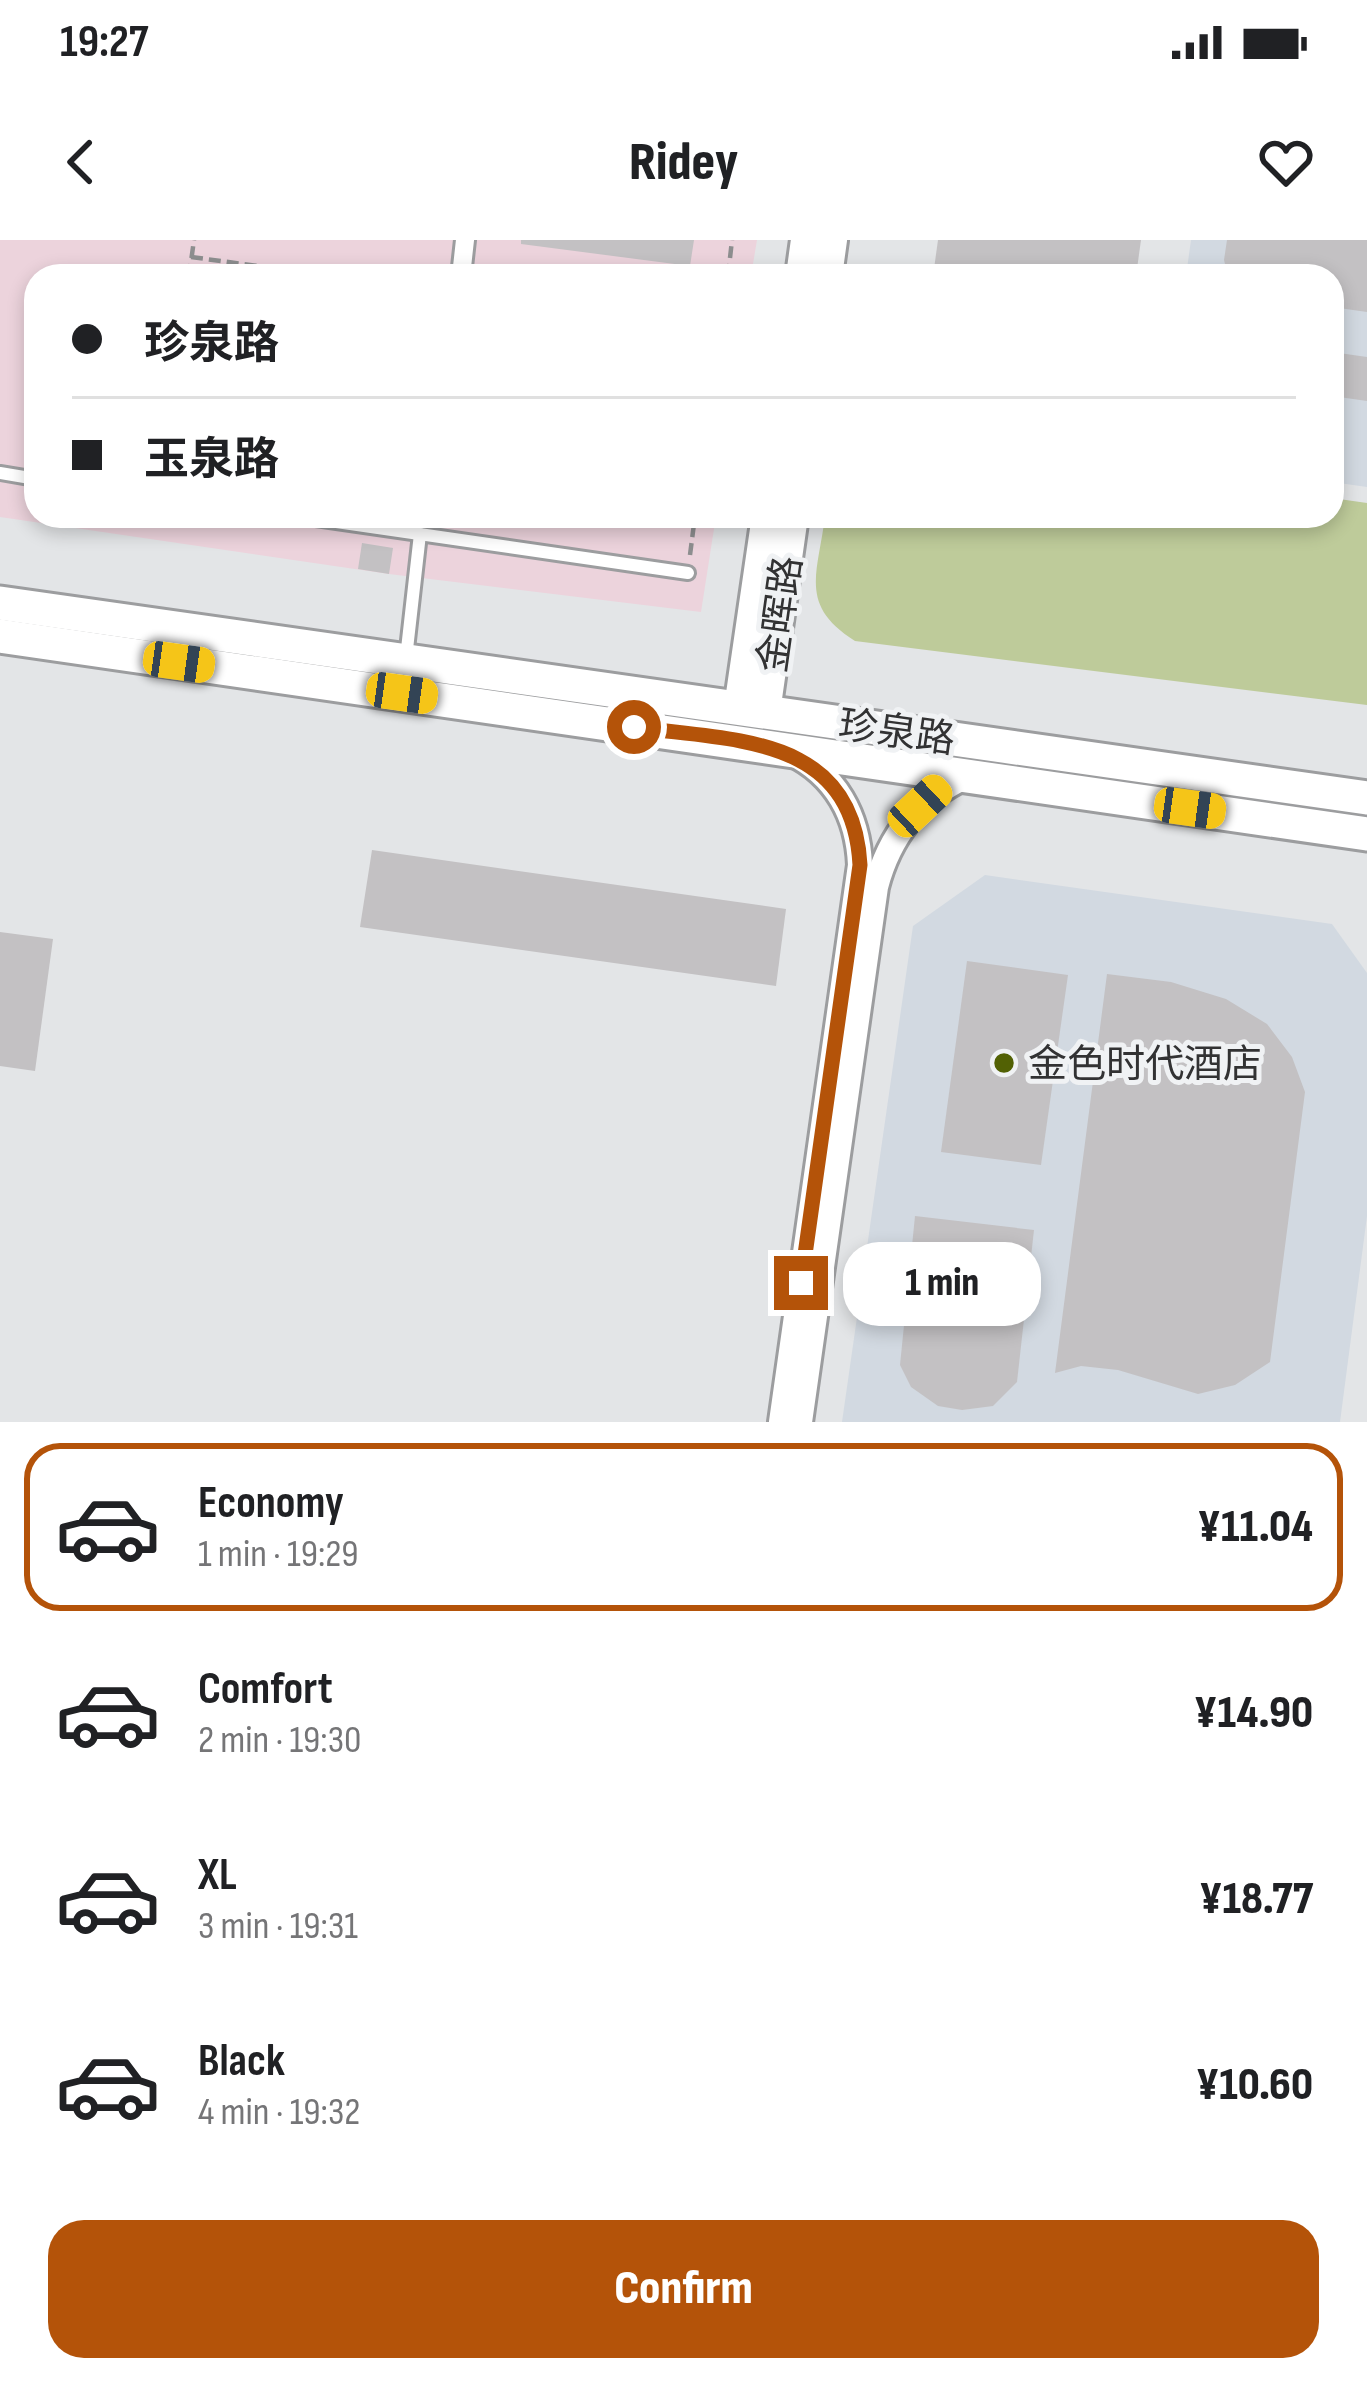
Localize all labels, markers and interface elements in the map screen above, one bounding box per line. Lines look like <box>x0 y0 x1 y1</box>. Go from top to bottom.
text: 19:27 <box>60 15 148 70</box>
icon: back <box>48 129 114 195</box>
icon: heart <box>1253 129 1319 195</box>
text: Ridey <box>629 130 738 195</box>
text: 珍泉路 <box>144 317 279 372</box>
text: 玉泉路 <box>144 433 279 488</box>
street label: 金晖路 <box>750 553 813 676</box>
car <box>141 639 217 685</box>
car <box>364 670 440 716</box>
route start <box>607 700 661 754</box>
street label: 珍泉路 <box>835 702 958 765</box>
car <box>881 768 959 844</box>
car <box>1152 785 1228 831</box>
place label: 金色时代酒店 <box>1028 1042 1262 1089</box>
marker: 金色时代酒店 <box>991 1050 1017 1076</box>
callout: 1 min <box>843 1241 1041 1325</box>
route end <box>774 1256 828 1310</box>
text: 1 min <box>905 1260 979 1307</box>
icon: car <box>54 1473 162 1581</box>
text: Economy <box>198 1476 344 1531</box>
text: ¥11.04 <box>1198 1500 1313 1555</box>
text: 1 min · 19:29 <box>198 1531 359 1578</box>
icon: car <box>54 1659 162 1767</box>
text: Comfort <box>198 1662 333 1717</box>
text: ¥14.90 <box>1194 1686 1313 1741</box>
text: 2 min · 19:30 <box>198 1717 361 1764</box>
icon: car <box>54 1845 162 1953</box>
text: XL <box>198 1848 237 1903</box>
text: ¥18.77 <box>1199 1872 1313 1927</box>
text: 3 min · 19:31 <box>198 1903 358 1950</box>
icon: car <box>54 2031 162 2139</box>
text: Black <box>198 2034 285 2089</box>
text: ¥10.60 <box>1196 2058 1313 2113</box>
text: 4 min · 19:32 <box>198 2089 360 2136</box>
button: Confirm <box>48 2220 1319 2358</box>

